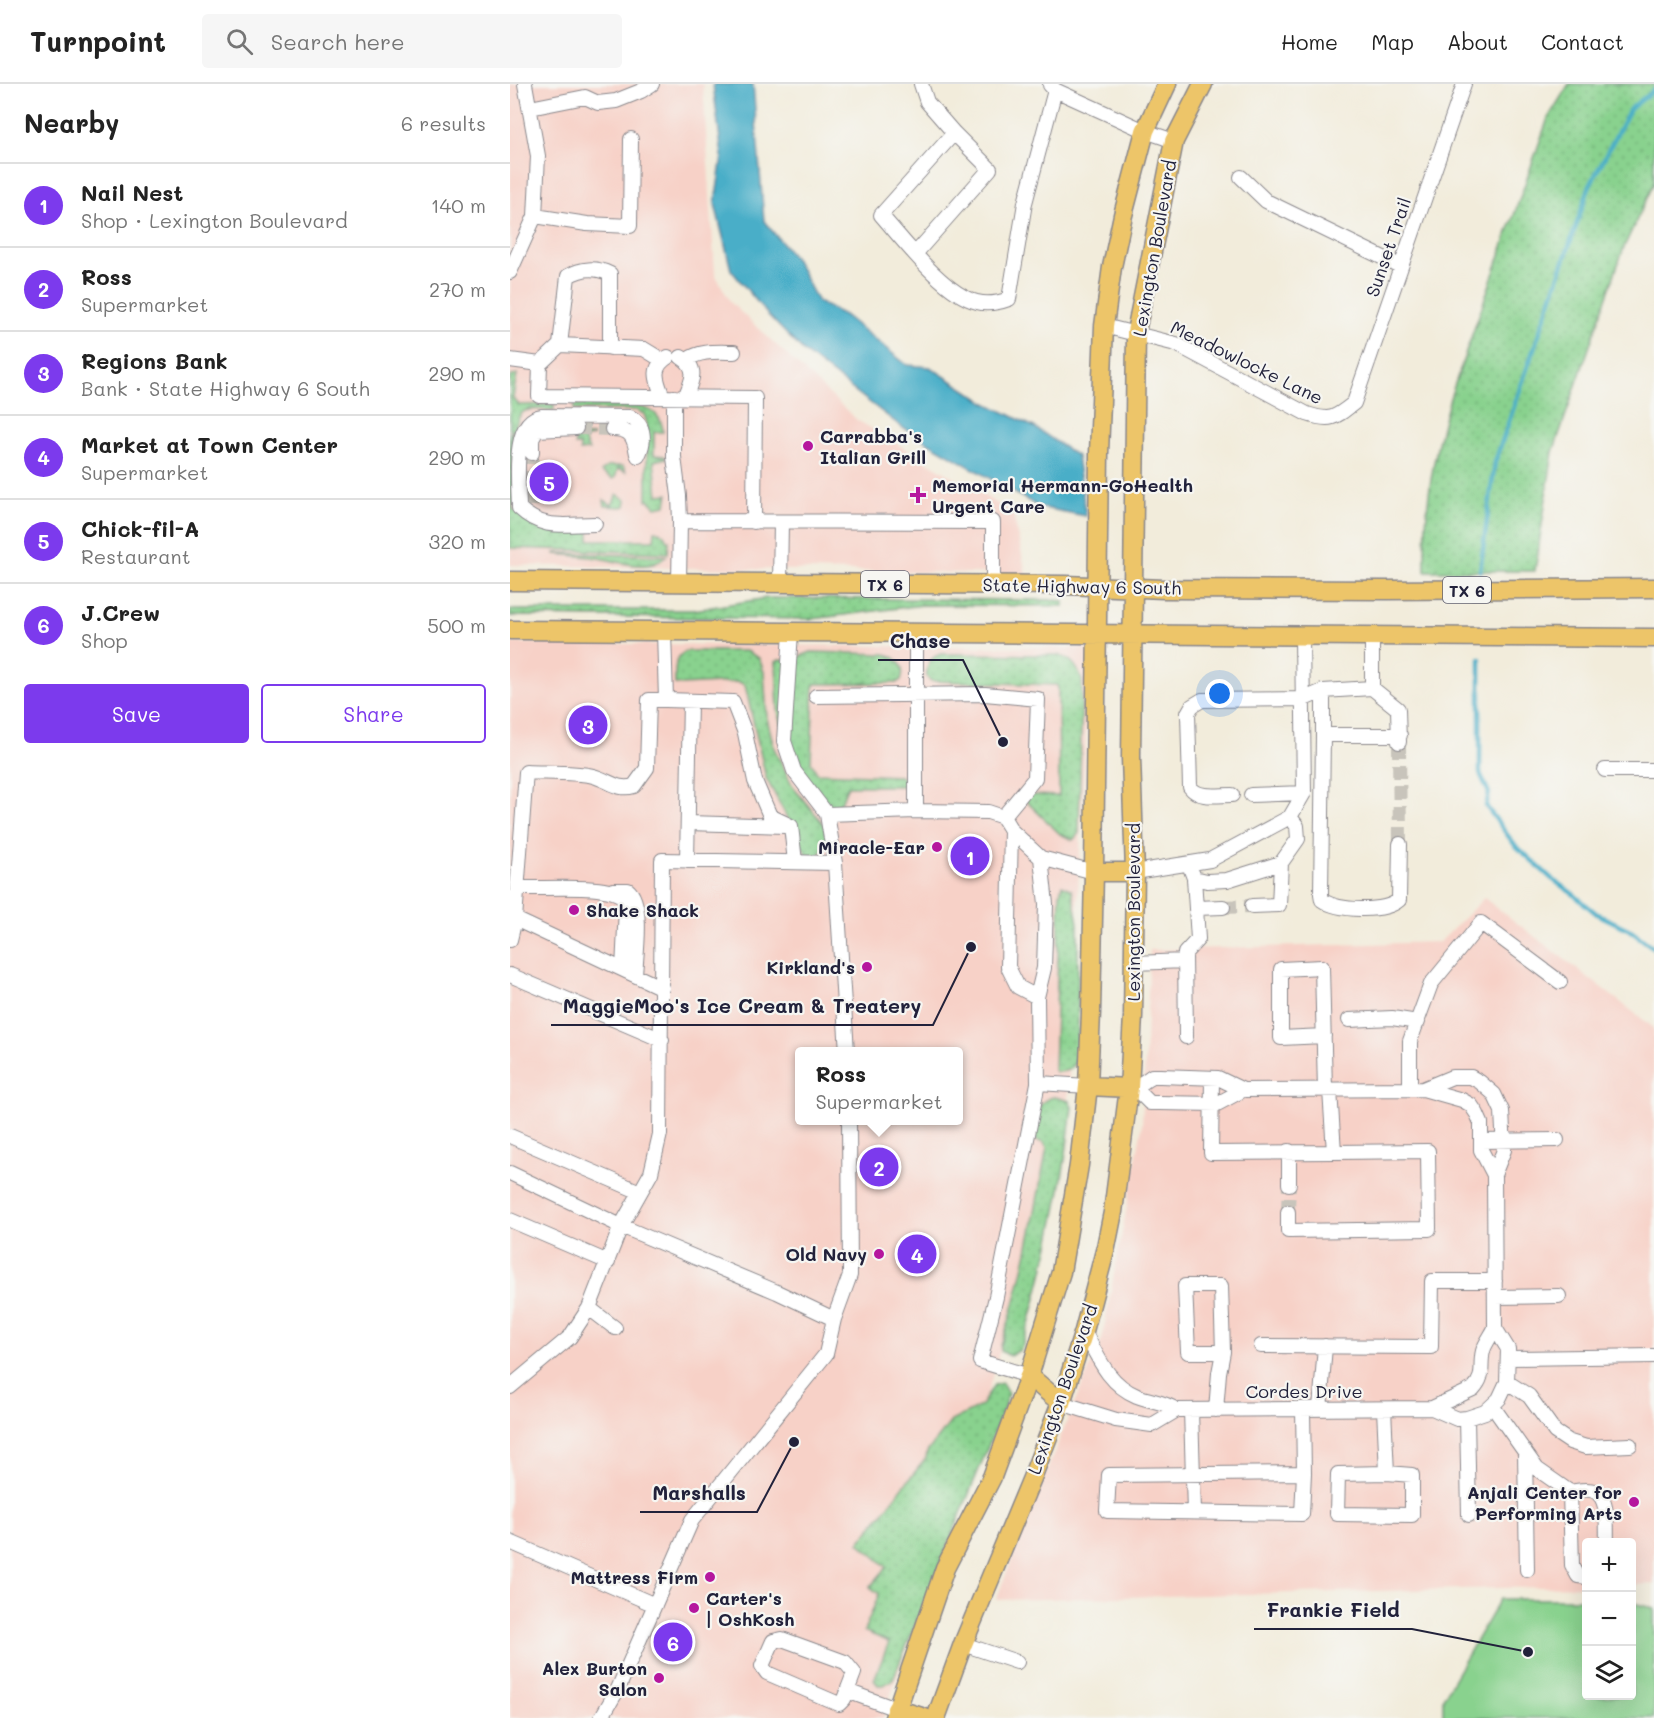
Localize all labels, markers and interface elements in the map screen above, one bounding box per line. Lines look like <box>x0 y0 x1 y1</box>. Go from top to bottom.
search box <box>202 14 622 68</box>
text: Turnpoint <box>30 23 166 59</box>
icon: search <box>223 25 256 58</box>
text: Search here <box>271 27 405 56</box>
text: Home <box>1281 28 1338 55</box>
text: Map <box>1371 28 1414 55</box>
text: About <box>1447 28 1508 55</box>
text: Contact <box>1541 28 1624 55</box>
text: Nearby <box>24 106 119 140</box>
text: 6 results <box>401 110 486 136</box>
street label: Lexington Boulevard <box>1127 158 1181 338</box>
text: Nail Nest <box>81 178 183 207</box>
text: 1 <box>39 192 48 218</box>
text: 140 m <box>431 192 486 218</box>
street label: Sunset Trail <box>1360 194 1416 300</box>
text: Shop · Lexington Boulevard <box>81 207 348 233</box>
text: Ross <box>81 262 132 291</box>
text: 2 <box>38 276 49 302</box>
text: 270 m <box>429 276 486 302</box>
text: Supermarket <box>81 291 208 317</box>
street label: Meadowlocke Lane <box>1167 315 1327 409</box>
text: Regions Bank <box>81 346 228 375</box>
text: 3 <box>38 360 50 386</box>
text: 290 m <box>428 360 486 386</box>
text: Bank · State Highway 6 South <box>81 375 370 401</box>
place label: Carrabba's Italian Grill <box>820 424 926 469</box>
text: Market at Town Center <box>81 430 338 459</box>
marker: Carrabba's Italian Grill <box>801 439 815 453</box>
text: 4 <box>37 444 50 470</box>
text: 290 m <box>428 444 486 470</box>
text: Supermarket <box>81 459 208 485</box>
pin: 5 <box>530 460 568 504</box>
place label: Memorial Hermann-GoHealth Urgent Care <box>932 473 1193 518</box>
marker: Memorial Hermann-GoHealth Urgent Care <box>909 486 927 504</box>
text: Chick-fil-A <box>81 514 199 543</box>
text: 5 <box>38 528 49 554</box>
text: 320 m <box>428 528 486 554</box>
text: Restaurant <box>81 543 191 569</box>
road number: TX 6 <box>861 571 909 597</box>
street label: State Highway 6 South <box>982 572 1182 600</box>
road number: TX 6 <box>1443 577 1491 603</box>
text: J.Crew <box>81 598 160 627</box>
text: 6 <box>37 612 50 638</box>
text: 500 m <box>427 612 486 638</box>
callout: Chase <box>878 622 963 660</box>
text: Shop <box>81 627 128 653</box>
text: Chase <box>890 627 950 653</box>
your location <box>1205 679 1234 708</box>
button: Save <box>24 684 249 743</box>
button: Share <box>261 684 486 743</box>
pin: 3 <box>568 702 608 748</box>
street label: Lexington Boulevard <box>1121 823 1145 1001</box>
pin: 1 <box>950 834 990 878</box>
place label: Miracle-Ear <box>818 835 925 859</box>
marker: Miracle-Ear <box>930 840 944 854</box>
place label: Shake Shack <box>586 898 699 922</box>
marker: Shake Shack <box>567 903 581 917</box>
place label: Kirkland's <box>766 955 855 979</box>
marker: Kirkland's <box>860 960 874 974</box>
callout: MaggieMoo's Ice Cream & Treatery <box>551 987 933 1025</box>
text: MaggieMoo's Ice Cream & Treatery <box>563 992 921 1018</box>
popup <box>795 1047 963 1125</box>
text: Ross <box>815 1059 866 1088</box>
text: Supermarket <box>815 1088 943 1114</box>
pin: 2 <box>860 1144 898 1190</box>
pin: 4 <box>898 1232 936 1276</box>
place label: Old Navy <box>785 1242 867 1266</box>
marker: Old Navy <box>872 1247 886 1261</box>
street label: Lexington Boulevard <box>1022 1301 1102 1477</box>
street label: Cordes Drive <box>1245 1379 1363 1403</box>
callout: Marshalls <box>640 1474 757 1512</box>
text: Marshalls <box>652 1479 746 1505</box>
place label: Anjali Center for Performing Arts <box>1467 1480 1622 1525</box>
marker: Anjali Center for Performing Arts <box>1627 1495 1641 1509</box>
map controls <box>1582 1538 1636 1700</box>
button: + <box>1582 1538 1636 1592</box>
place label: Mattress Firm <box>570 1565 698 1589</box>
marker: Mattress Firm <box>703 1570 717 1584</box>
place label: Carter's | OshKosh <box>706 1586 795 1631</box>
callout: Frankie Field <box>1254 1591 1412 1629</box>
button: − <box>1582 1592 1636 1646</box>
text: Frankie Field <box>1266 1596 1400 1622</box>
marker: Carter's | OshKosh <box>687 1601 701 1615</box>
pin: 6 <box>654 1620 692 1664</box>
button: layers <box>1582 1646 1636 1700</box>
place label: Alex Burton Salon <box>542 1656 647 1701</box>
marker: Alex Burton Salon <box>652 1671 666 1685</box>

